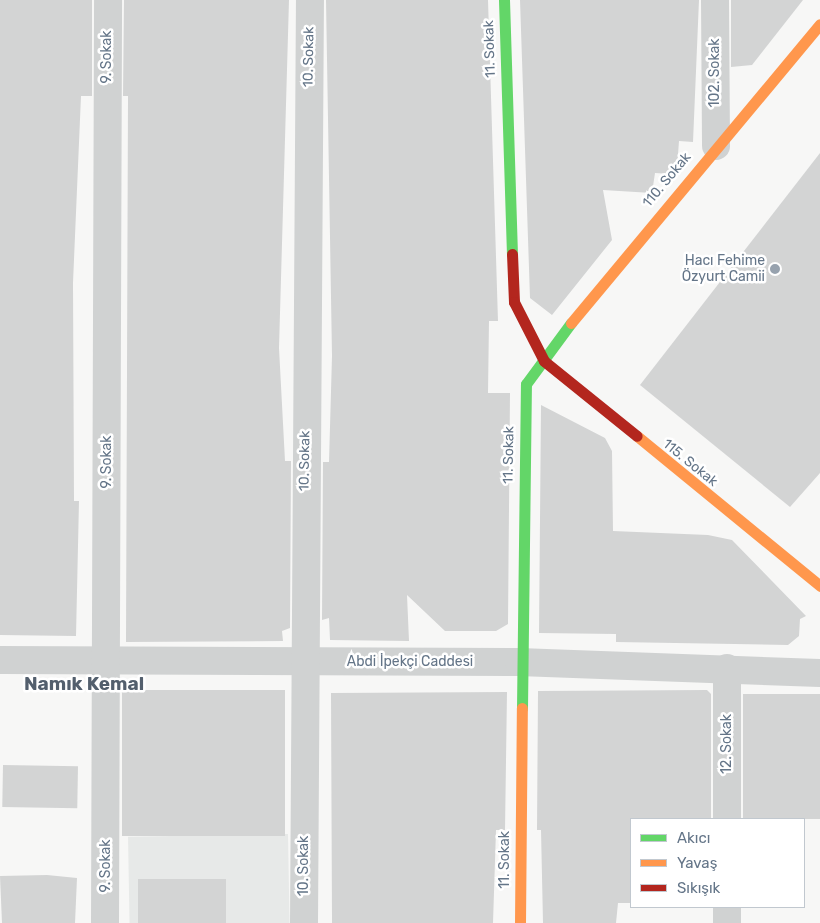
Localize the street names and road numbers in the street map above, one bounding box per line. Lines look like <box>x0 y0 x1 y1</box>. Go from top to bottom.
street label: 11. Sokak <box>481 20 499 78</box>
street label: 10. Sokak <box>300 27 318 87</box>
street label: 9. Sokak <box>99 30 115 84</box>
street label: 102. Sokak <box>707 39 723 107</box>
street label: 110. Sokak <box>639 149 695 211</box>
street label: 11. Sokak <box>500 426 518 484</box>
street label: 10. Sokak <box>296 431 314 491</box>
street label: 9. Sokak <box>99 435 115 489</box>
street label: 115. Sokak <box>659 436 721 490</box>
street label: Abdi İpekçi Caddesi <box>347 654 473 670</box>
street label: 12. Sokak <box>719 714 735 774</box>
street label: 11. Sokak <box>497 831 513 889</box>
street label: 10. Sokak <box>296 836 312 896</box>
street label: 9. Sokak <box>98 839 114 893</box>

